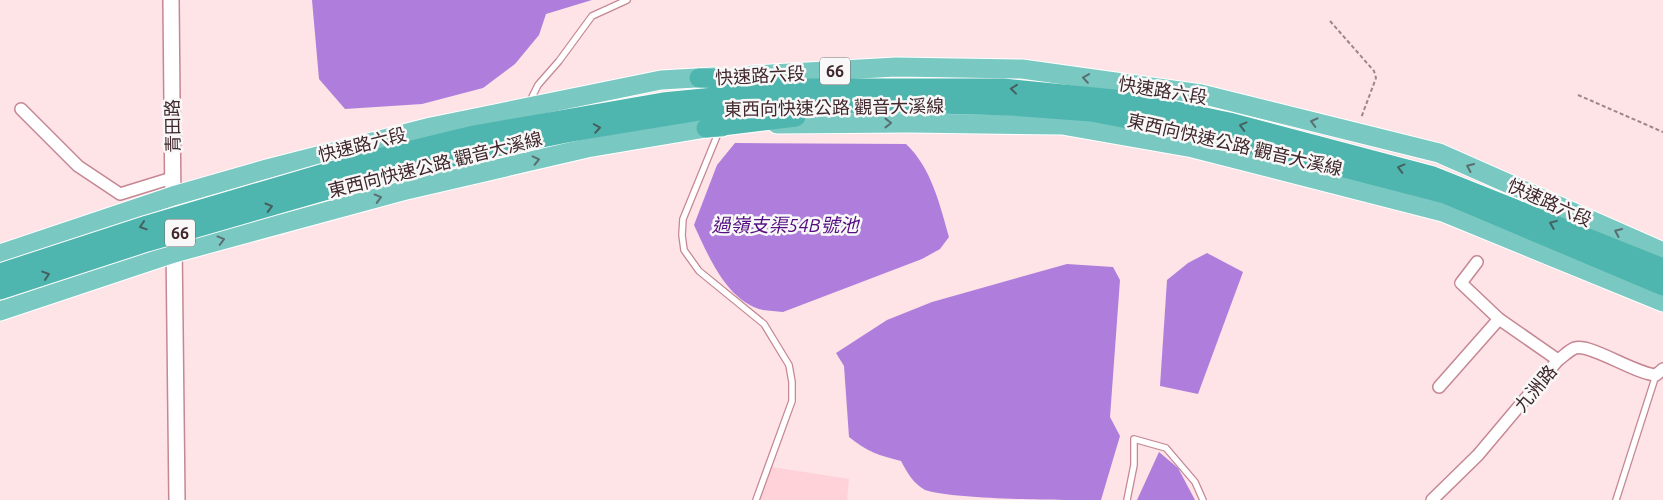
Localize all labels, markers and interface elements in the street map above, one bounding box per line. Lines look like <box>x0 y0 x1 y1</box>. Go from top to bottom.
road number: 66 <box>820 58 850 84</box>
street label: 快速路六段 <box>715 63 805 87</box>
one-way arrow <box>1082 73 1090 84</box>
street label: 快速路六段 <box>1117 73 1209 107</box>
one-way arrow <box>1010 84 1018 95</box>
street label: 東西向快速公路 觀音大溪線 <box>724 95 944 119</box>
street label: 青田路 <box>162 99 182 153</box>
street label: 東西向快速公路 觀音大溪線 <box>1126 109 1344 179</box>
one-way arrow <box>1309 117 1318 128</box>
one-way arrow <box>884 118 892 128</box>
one-way arrow <box>1239 121 1248 132</box>
street label: 快速路六段 <box>316 123 408 165</box>
one-way arrow <box>593 123 602 133</box>
street label: 東西向快速公路 觀音大溪線 <box>326 128 544 200</box>
one-way arrow <box>532 155 541 166</box>
one-way arrow <box>1466 162 1475 173</box>
one-way arrow <box>1396 163 1405 174</box>
street label: 快速路六段 <box>1505 175 1595 229</box>
one-way arrow <box>374 193 382 203</box>
one-way arrow <box>264 203 272 213</box>
water label: 過嶺支渠54B號池 <box>711 214 861 236</box>
one-way arrow <box>139 220 147 230</box>
road number: 66 <box>165 220 195 247</box>
one-way arrow <box>1549 220 1558 231</box>
one-way arrow <box>1614 228 1623 239</box>
one-way arrow <box>217 235 226 246</box>
one-way arrow <box>42 271 50 281</box>
street label: 九洲路 <box>1510 361 1560 415</box>

